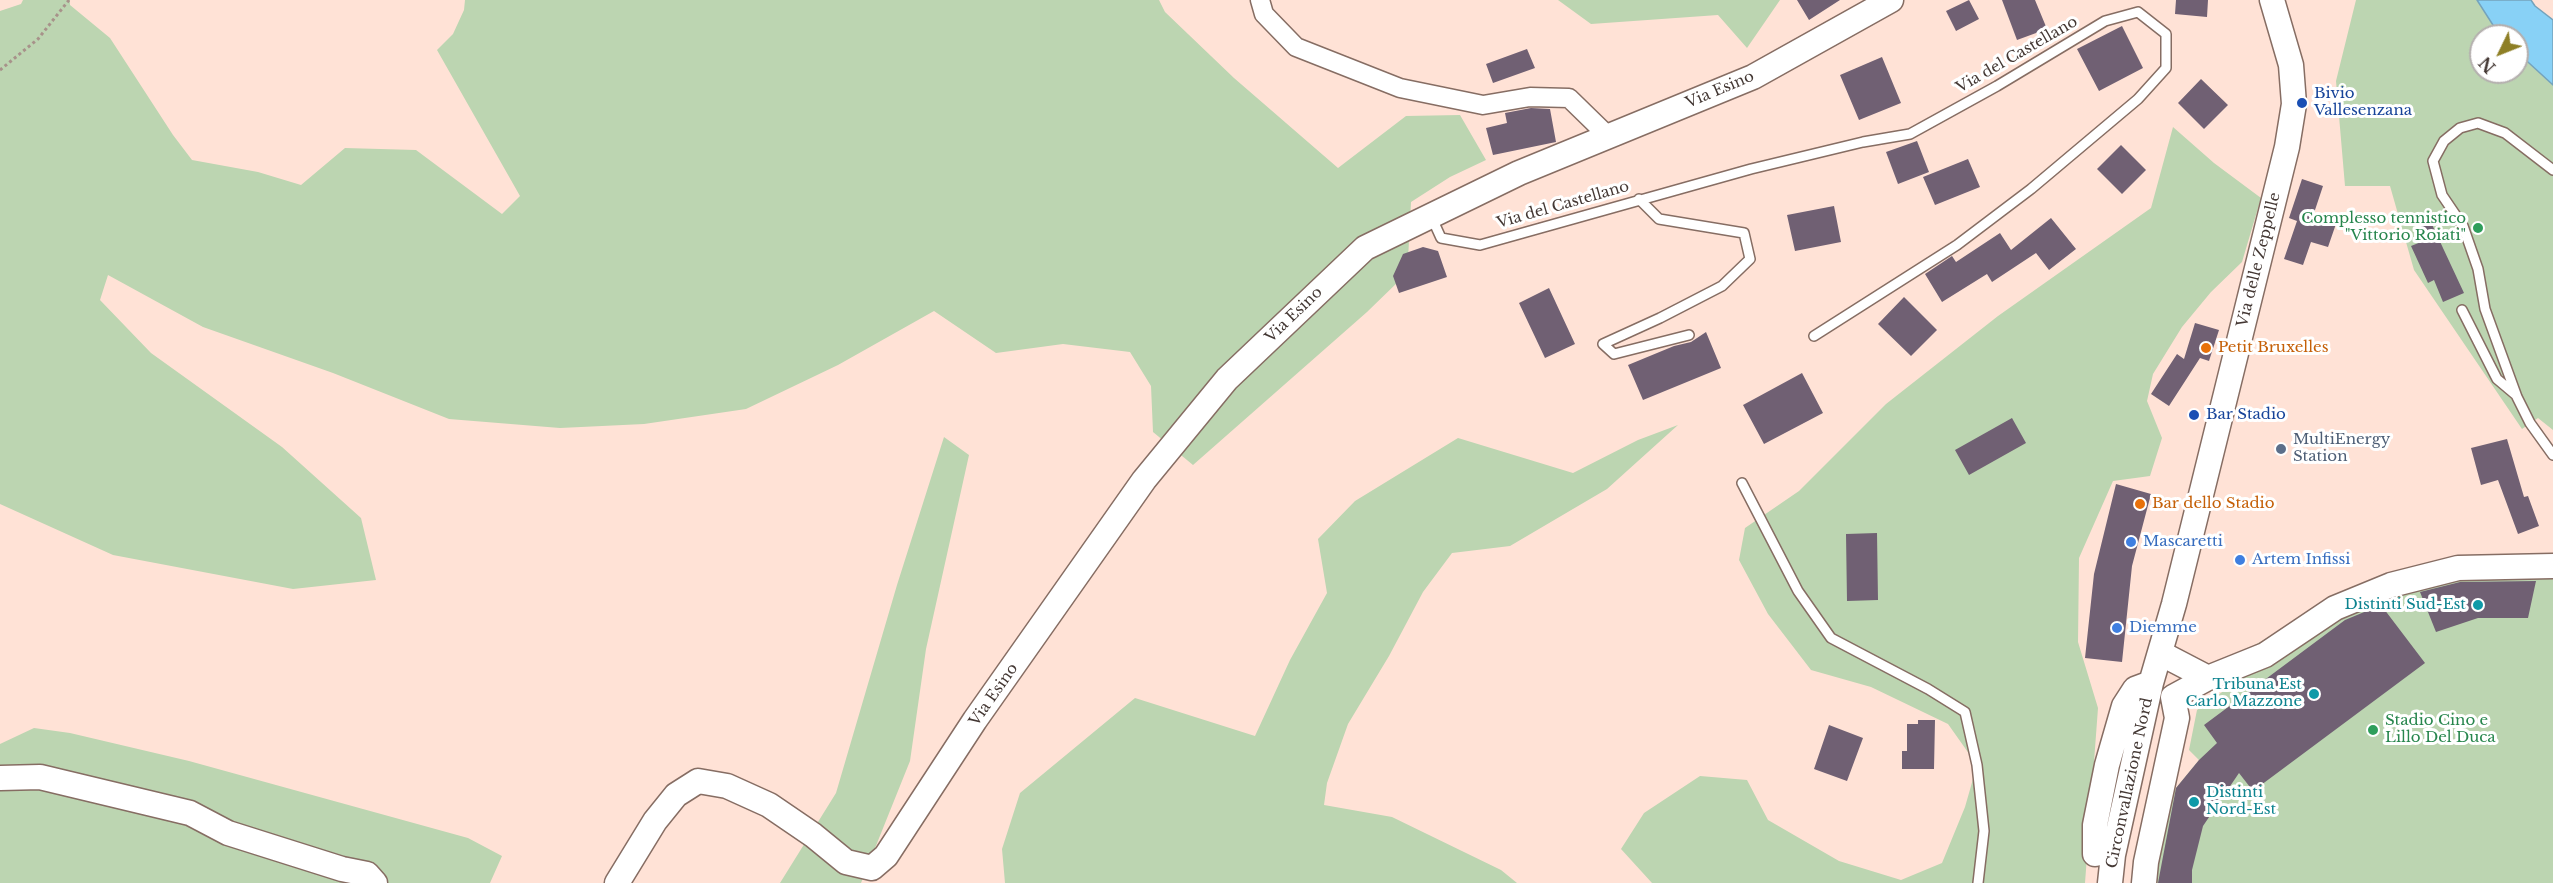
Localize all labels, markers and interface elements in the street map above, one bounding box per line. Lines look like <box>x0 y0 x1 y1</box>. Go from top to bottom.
street label: Via del Castellano <box>1953 13 2081 97</box>
north arrow <box>2469 24 2529 84</box>
text: N <box>2475 53 2500 77</box>
street label: Via Esino <box>1683 68 1757 112</box>
place label: Bivio Vallesenzana <box>2314 85 2412 120</box>
marker: Bivio Vallesenzana <box>2295 96 2309 110</box>
street label: Via del Castellano <box>1495 177 1631 233</box>
street label: Via delle Zeppelle <box>2234 191 2284 329</box>
place label: Complesso tennistico "Vittorio Roiati" <box>2301 210 2466 245</box>
marker: Complesso tennistico "Vittorio Roiati" <box>2471 221 2485 235</box>
street label: Via Esino <box>1262 283 1326 347</box>
place label: Petit Bruxelles <box>2218 339 2328 357</box>
marker: Petit Bruxelles <box>2199 341 2213 355</box>
place label: Bar Stadio <box>2206 406 2286 424</box>
marker: Bar Stadio <box>2187 408 2201 422</box>
place label: MultiEnergy Station <box>2293 431 2390 466</box>
marker: MultiEnergy Station <box>2274 442 2288 456</box>
place label: Bar dello Stadio <box>2152 495 2274 513</box>
marker: Bar dello Stadio <box>2133 497 2147 511</box>
place label: Mascaretti <box>2143 533 2223 551</box>
marker: Mascaretti <box>2124 535 2138 549</box>
place label: Artem Infissi <box>2252 551 2350 569</box>
marker: Artem Infissi <box>2233 553 2247 567</box>
place label: Distinti Sud-Est <box>2345 596 2466 614</box>
marker: Distinti Sud-Est <box>2471 598 2485 612</box>
place label: Diemme <box>2129 619 2197 637</box>
marker: Diemme <box>2110 621 2124 635</box>
street label: Via Esino <box>966 660 1022 730</box>
place label: Tribuna Est Carlo Mazzone <box>2185 676 2302 711</box>
marker: Tribuna Est Carlo Mazzone <box>2307 687 2321 701</box>
street label: Circonvallazione Nord <box>2103 696 2157 870</box>
place label: Stadio Cino e Lillo Del Duca <box>2385 712 2496 747</box>
marker: Stadio Cino e Lillo Del Duca <box>2366 723 2380 737</box>
place label: Distinti Nord-Est <box>2206 784 2276 819</box>
marker: Distinti Nord-Est <box>2187 795 2201 809</box>

